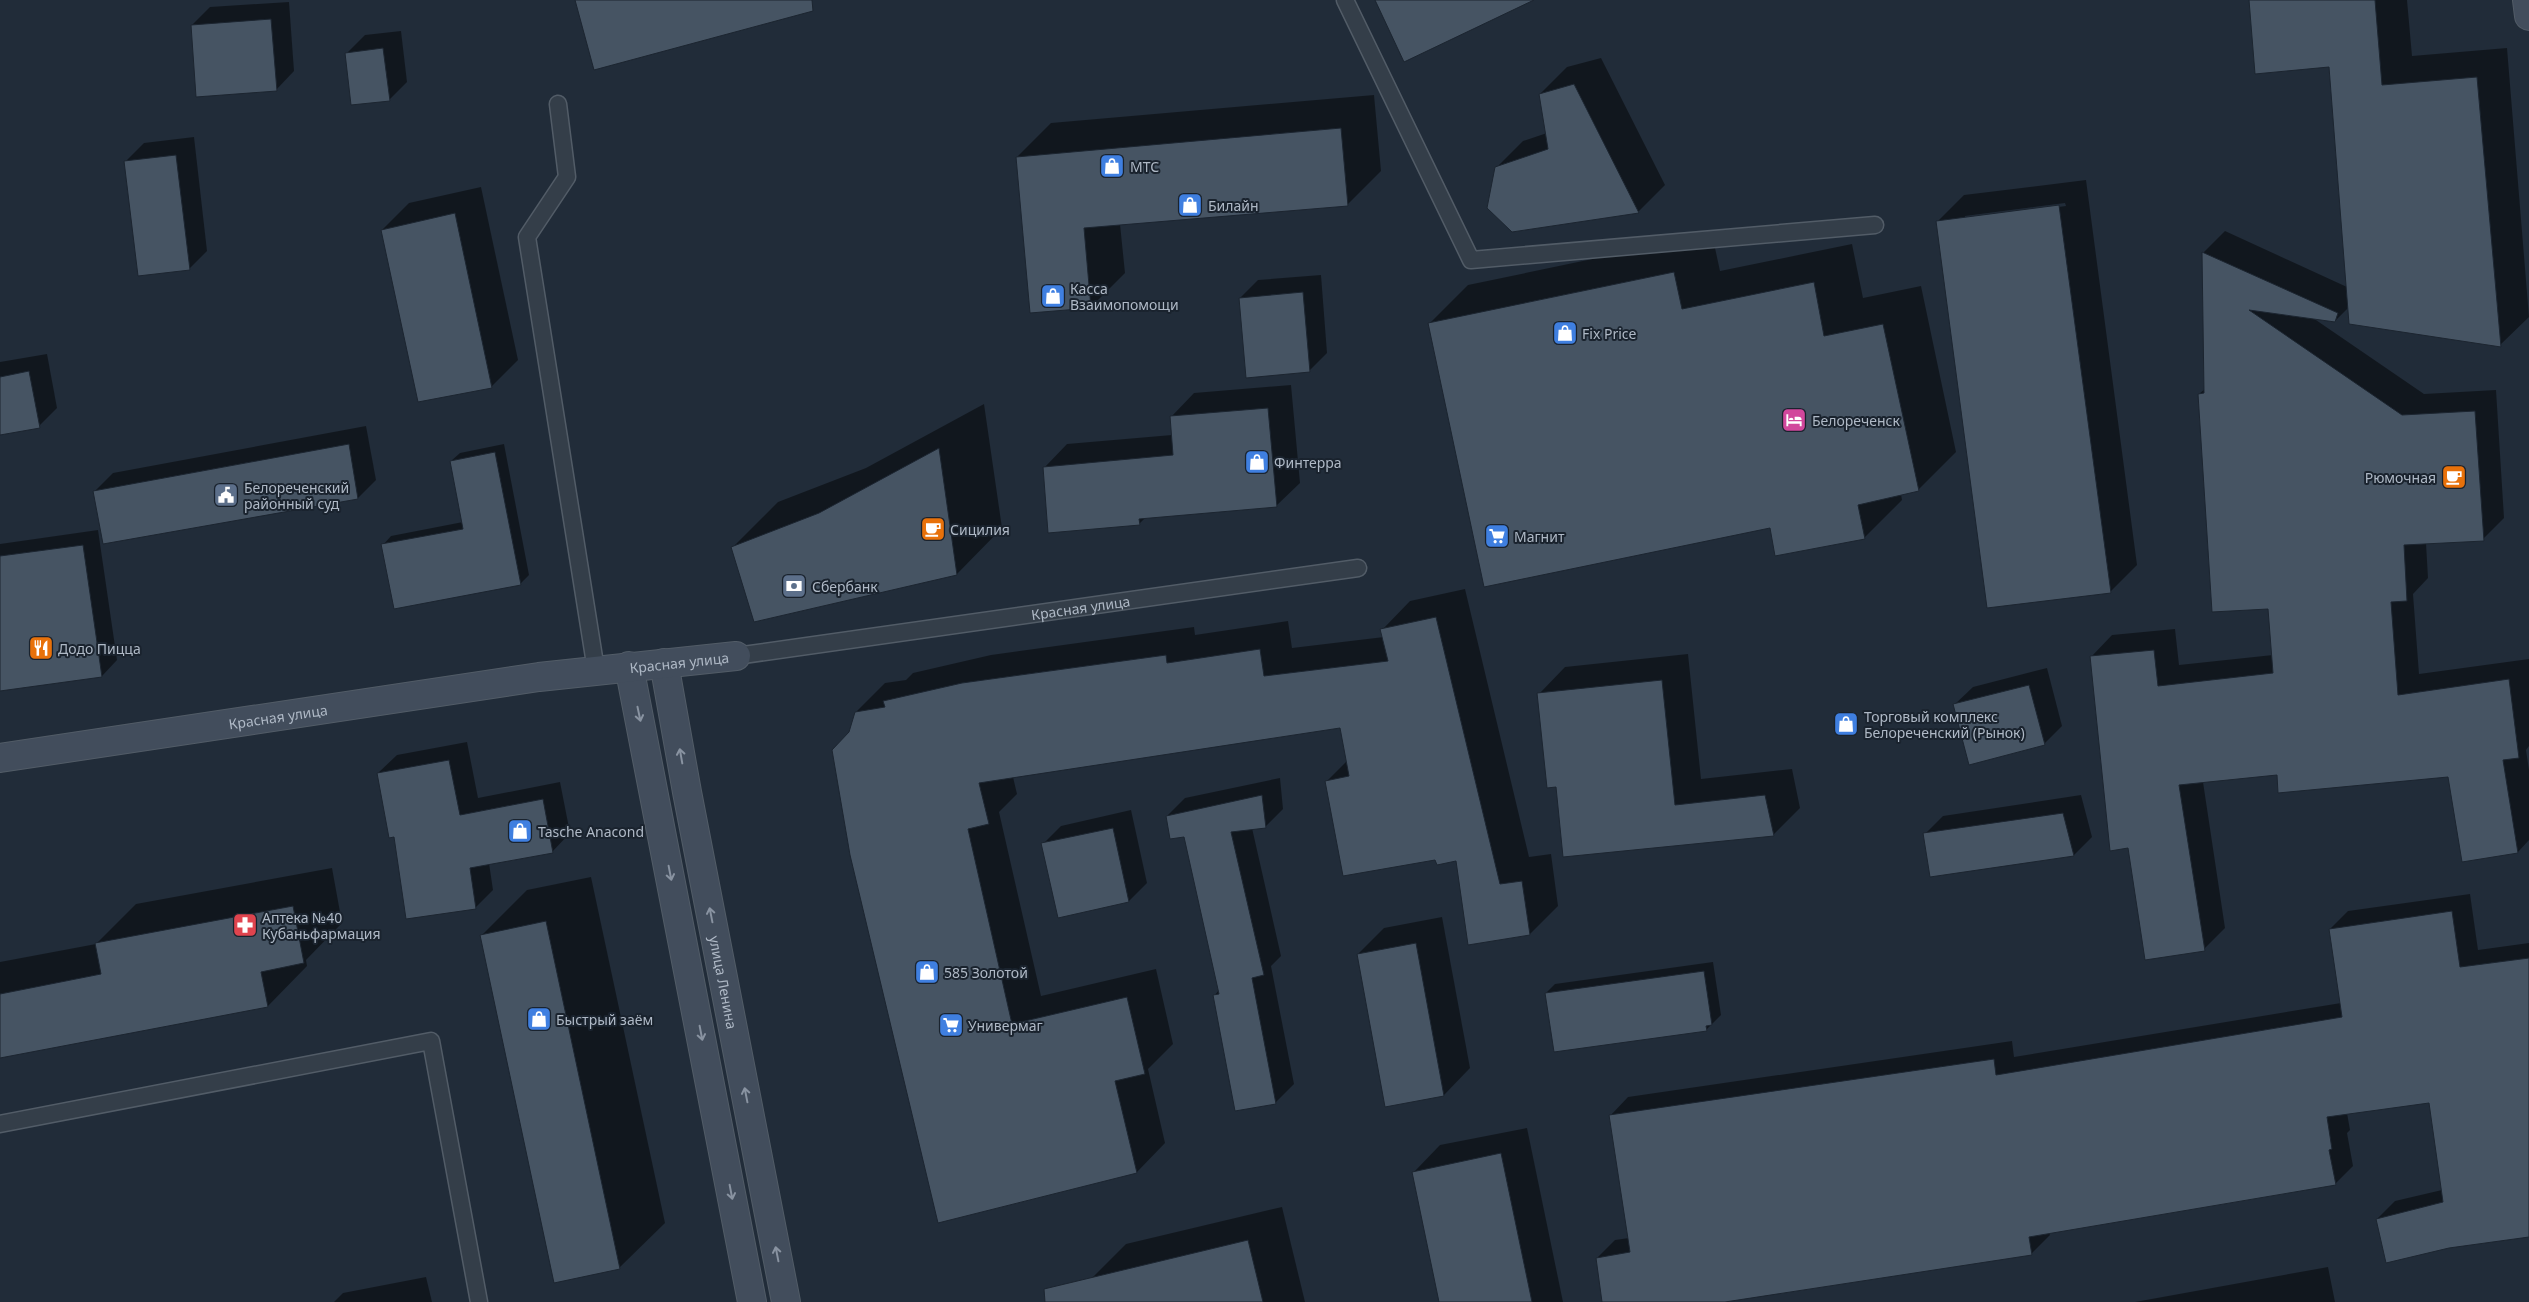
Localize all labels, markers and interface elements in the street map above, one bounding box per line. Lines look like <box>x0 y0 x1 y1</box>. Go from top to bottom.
shop icon: МТС <box>1099 153 1125 179</box>
place label: МТС <box>1130 157 1159 176</box>
shop icon: Билайн <box>1177 192 1203 218</box>
place label: Билайн <box>1208 196 1259 215</box>
place label: Касса Взаимопомощи <box>1070 279 1179 314</box>
shop icon: Касса Взаимопомощи <box>1040 283 1066 309</box>
shop icon: Fix Price <box>1552 320 1578 346</box>
place label: Fix Price <box>1582 324 1637 343</box>
hotel icon: Белореченск <box>1781 407 1807 433</box>
place label: Белореченск <box>1812 411 1900 430</box>
shop icon: Финтерра <box>1244 449 1270 475</box>
place label: Финтерра <box>1274 453 1342 472</box>
cafe icon: Рюмочная <box>2441 464 2467 490</box>
place label: Рюмочная <box>2365 468 2436 487</box>
place label: Белореченский районный суд <box>244 478 349 513</box>
public building icon: Белореченский районный суд <box>213 482 239 508</box>
cafe icon: Сицилия <box>920 516 946 542</box>
place label: Сицилия <box>950 520 1010 539</box>
supermarket icon: Магнит <box>1484 523 1510 549</box>
place label: Магнит <box>1514 527 1565 546</box>
bank icon: Сбербанк <box>781 573 807 599</box>
place label: Сбербанк <box>812 577 878 596</box>
street label: Красная улица <box>1030 591 1131 624</box>
restaurant icon: Додо Пицца <box>28 635 54 661</box>
place label: Додо Пицца <box>58 639 141 658</box>
street label: Красная улица <box>629 647 730 677</box>
street label: Красная улица <box>227 699 329 733</box>
one-way arrow <box>634 705 644 721</box>
place label: Торговый комплекс Белореченский (Рынок) <box>1864 707 2025 742</box>
shop icon: Торговый комплекс Белореченский (Рынок) <box>1833 711 1859 737</box>
one-way arrow <box>675 748 685 764</box>
shop icon: Tasche Anacond <box>507 818 533 844</box>
place label: Tasche Anacond <box>538 822 644 841</box>
one-way arrow <box>666 865 676 881</box>
place label: Аптека №40 Кубаньфармация <box>262 908 381 943</box>
one-way arrow <box>706 908 715 924</box>
pharmacy icon: Аптека №40 Кубаньфармация <box>232 912 258 938</box>
street label: улица Ленина <box>706 934 742 1031</box>
shop icon: 585 Золотой <box>914 959 940 985</box>
place label: 585 Золотой <box>944 963 1028 982</box>
shop icon: Быстрый заём <box>526 1006 552 1032</box>
place label: Быстрый заём <box>556 1010 653 1029</box>
supermarket icon: Универмаг <box>938 1012 964 1038</box>
place label: Универмаг <box>968 1016 1043 1035</box>
one-way arrow <box>696 1024 706 1040</box>
one-way arrow <box>740 1087 750 1103</box>
one-way arrow <box>727 1184 737 1200</box>
one-way arrow <box>772 1247 781 1263</box>

